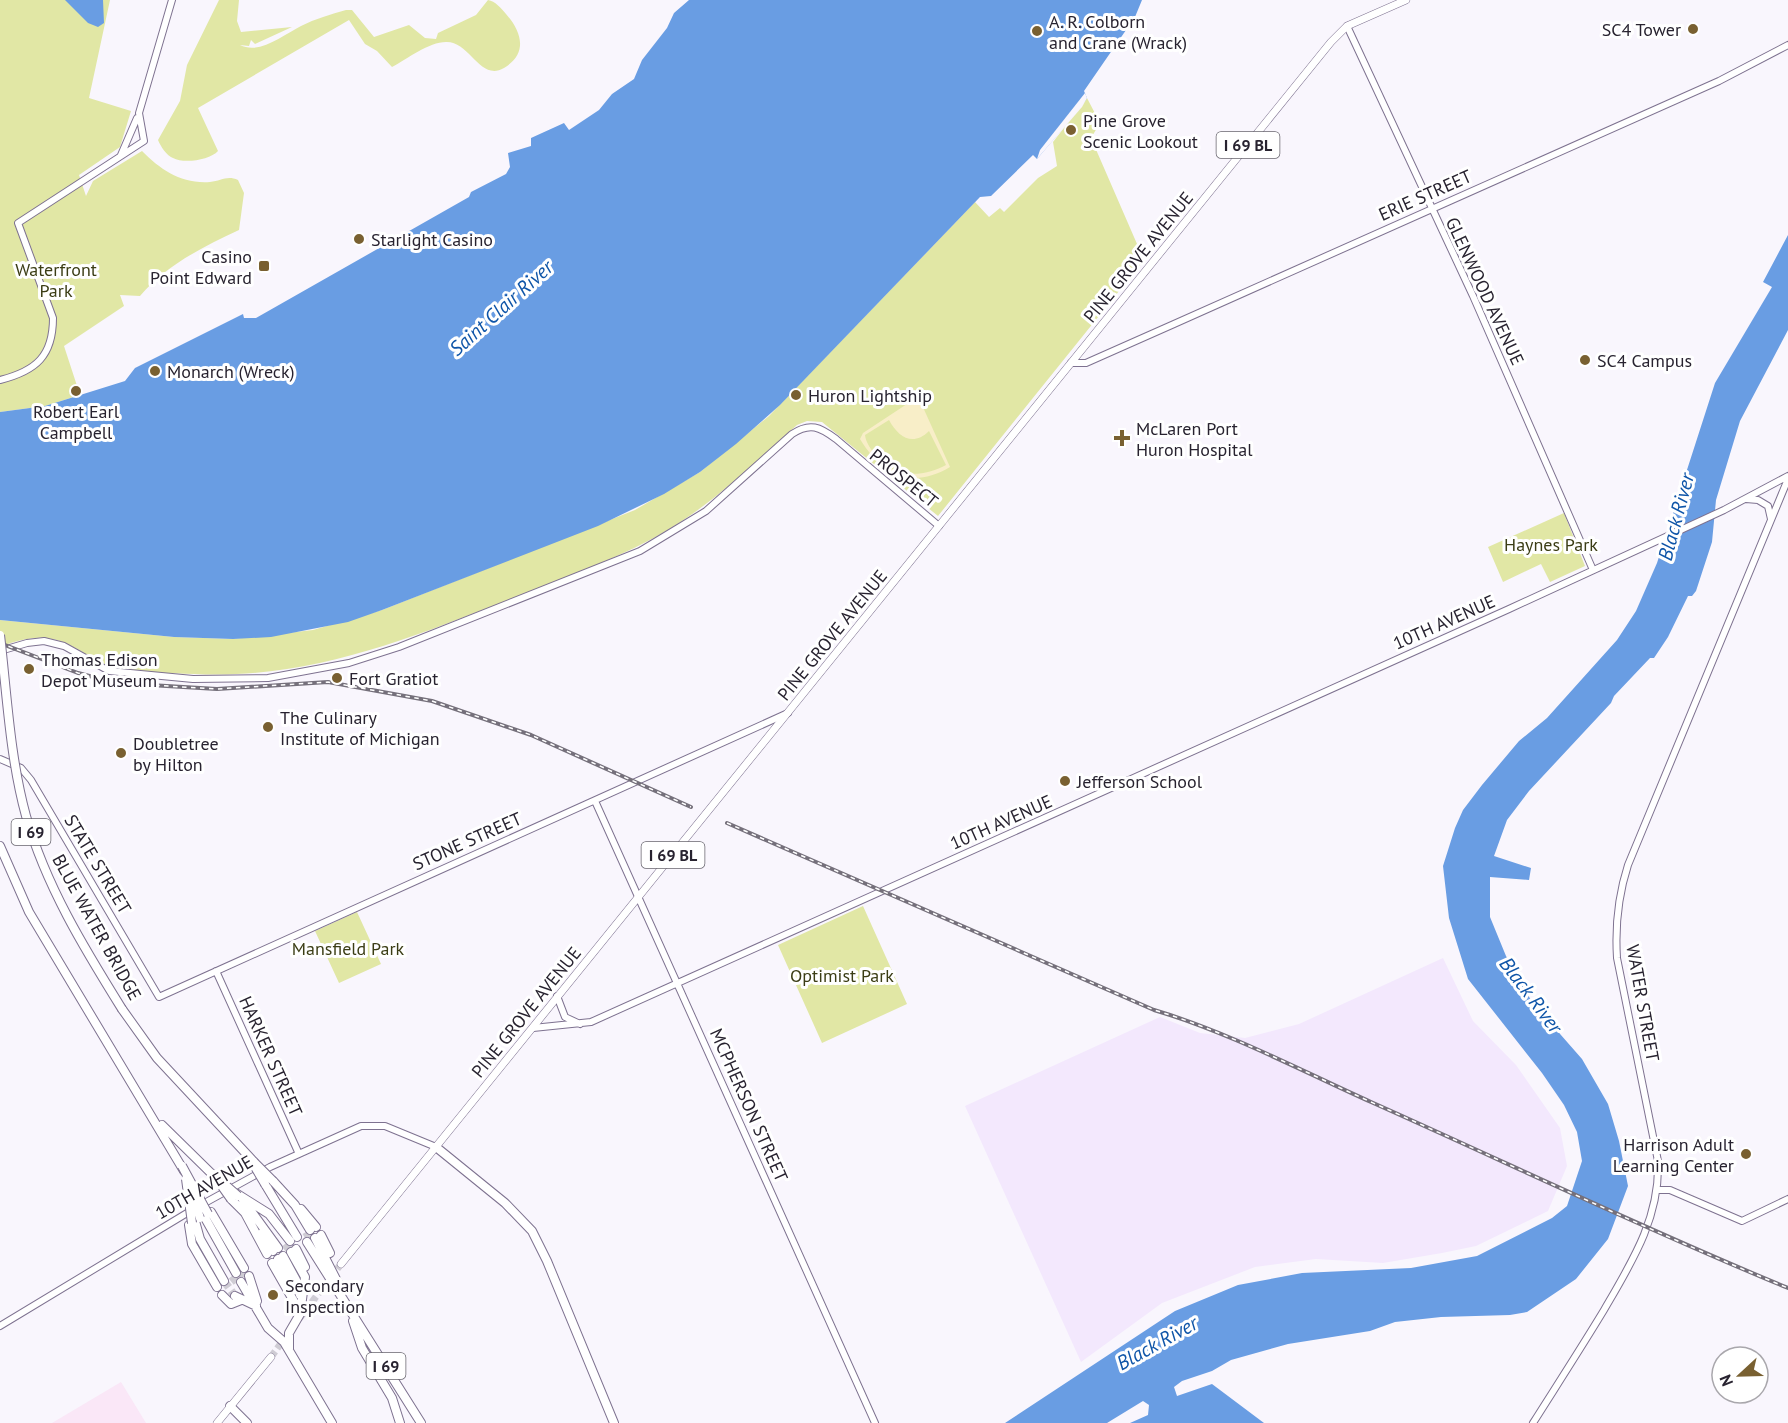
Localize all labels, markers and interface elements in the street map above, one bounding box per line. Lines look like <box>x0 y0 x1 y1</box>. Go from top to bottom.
place label: A. R. Colborn and Crane (Wrack) <box>1049 10 1187 54</box>
place label: SC4 Tower <box>1602 18 1681 41</box>
marker: SC4 Tower <box>1686 22 1700 36</box>
marker: A. R. Colborn and Crane (Wrack) <box>1030 24 1044 38</box>
place label: Pine Grove Scenic Lookout <box>1083 109 1198 153</box>
marker: Pine Grove Scenic Lookout <box>1064 123 1078 137</box>
road number: I 69 BL <box>1216 132 1280 158</box>
street label: ERIE STREET <box>1375 164 1475 226</box>
street label: PINE GROVE AVENUE <box>1078 187 1198 327</box>
street label: GLENWOOD AVENUE <box>1441 213 1529 369</box>
place label: Starlight Casino <box>371 228 493 251</box>
marker: Starlight Casino <box>352 232 366 246</box>
place label: Casino Point Edward <box>150 245 252 289</box>
water label: Saint Clair River <box>444 254 559 361</box>
park label: Waterfront Park <box>15 258 97 302</box>
marker: Casino Point Edward <box>257 259 271 273</box>
place label: SC4 Campus <box>1597 349 1692 372</box>
marker: SC4 Campus <box>1578 353 1592 367</box>
place label: Monarch (Wreck) <box>167 360 295 383</box>
marker: Monarch (Wreck) <box>148 364 162 378</box>
marker: Robert Earl Campbell <box>69 384 83 398</box>
place label: Huron Lightship <box>808 384 932 407</box>
marker: Huron Lightship <box>789 388 803 402</box>
place label: Robert Earl Campbell <box>33 400 120 444</box>
place label: McLaren Port Huron Hospital <box>1136 417 1253 461</box>
marker: McLaren Port Huron Hospital <box>1113 429 1131 447</box>
street label: PROSPECT <box>865 443 943 513</box>
water label: Black River <box>1652 469 1700 563</box>
park label: Haynes Park <box>1504 533 1598 556</box>
street label: PINE GROVE AVENUE <box>772 565 892 705</box>
street label: 10TH AVENUE <box>1390 589 1498 655</box>
place label: Thomas Edison Depot Museum <box>41 648 158 692</box>
marker: Thomas Edison Depot Museum <box>22 662 36 676</box>
place label: Fort Gratiot <box>349 667 438 690</box>
marker: Fort Gratiot <box>330 671 344 685</box>
place label: The Culinary Institute of Michigan <box>280 706 440 750</box>
marker: The Culinary Institute of Michigan <box>261 720 275 734</box>
place label: Doubletree by Hilton <box>133 732 219 776</box>
marker: Doubletree by Hilton <box>114 746 128 760</box>
place label: Jefferson School <box>1076 770 1203 793</box>
marker: Jefferson School <box>1058 774 1072 788</box>
street label: 10TH AVENUE <box>947 789 1055 855</box>
street label: STONE STREET <box>409 807 525 875</box>
street label: STATE STREET <box>59 810 137 918</box>
road number: I 69 <box>12 819 51 845</box>
road number: I 69 BL <box>642 842 704 868</box>
street label: BLUE WATER BRIDGE <box>47 850 147 1004</box>
park label: Mansfield Park <box>292 937 405 960</box>
street label: PINE GROVE AVENUE <box>466 942 586 1082</box>
street label: WATER STREET <box>1621 943 1665 1063</box>
water label: Black River <box>1494 952 1569 1040</box>
park label: Optimist Park <box>790 964 894 987</box>
street label: HARKER STREET <box>234 992 308 1120</box>
street label: MCPHERSON STREET <box>705 1025 793 1185</box>
place label: Harrison Adult Learning Center <box>1613 1133 1734 1177</box>
marker: Harrison Adult Learning Center <box>1739 1147 1753 1161</box>
street label: 10TH AVENUE <box>151 1150 257 1224</box>
place label: Secondary Inspection <box>285 1274 365 1318</box>
marker: Secondary Inspection <box>266 1288 280 1302</box>
water label: Black River <box>1112 1309 1204 1376</box>
north arrow <box>1710 1345 1770 1405</box>
road number: I 69 <box>366 1353 406 1379</box>
text: N <box>1715 1372 1737 1389</box>

